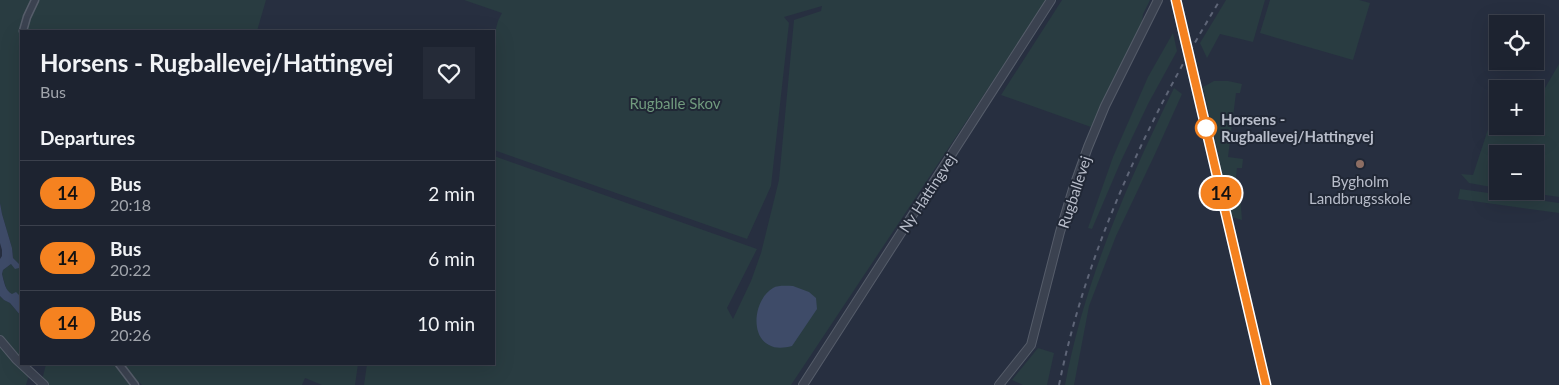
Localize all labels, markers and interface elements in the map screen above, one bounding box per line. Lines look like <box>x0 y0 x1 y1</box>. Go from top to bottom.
map controls <box>1489 15 1544 200</box>
button: locate <box>1489 15 1544 70</box>
button: heart <box>423 47 475 99</box>
text: Horsens - Rugballevej/Hattingvej <box>40 48 393 77</box>
button: + <box>1489 80 1544 135</box>
text: Bus <box>40 82 66 101</box>
park label: Rugballe Skov <box>629 94 721 112</box>
place label: Horsens - Rugballevej/Hattingvej <box>1221 110 1374 145</box>
marker: Horsens - Rugballevej/Hattingvej <box>1195 117 1217 139</box>
text: Departures <box>40 126 135 149</box>
button: − <box>1489 145 1544 200</box>
street label: Ny Hattingvej <box>895 150 959 236</box>
street label: Rugballevej <box>1054 154 1094 230</box>
marker: Bygholm Landbrugsskole <box>1354 158 1366 170</box>
text: Bus <box>110 172 141 195</box>
place label: Bygholm Landbrugsskole <box>1309 172 1411 207</box>
line badge: 14 <box>1198 177 1244 209</box>
text: 14 <box>57 182 78 204</box>
text: 2 min <box>428 182 475 205</box>
text: 14 <box>1211 182 1231 204</box>
text: 20:18 <box>110 195 151 214</box>
text: Bus <box>110 237 141 260</box>
text: 14 <box>57 247 78 269</box>
text: 6 min <box>428 247 475 270</box>
text: 20:22 <box>110 260 151 279</box>
text: Bus <box>110 302 141 325</box>
text: 14 <box>57 312 78 334</box>
text: 10 min <box>417 312 475 335</box>
text: 20:26 <box>110 325 151 344</box>

